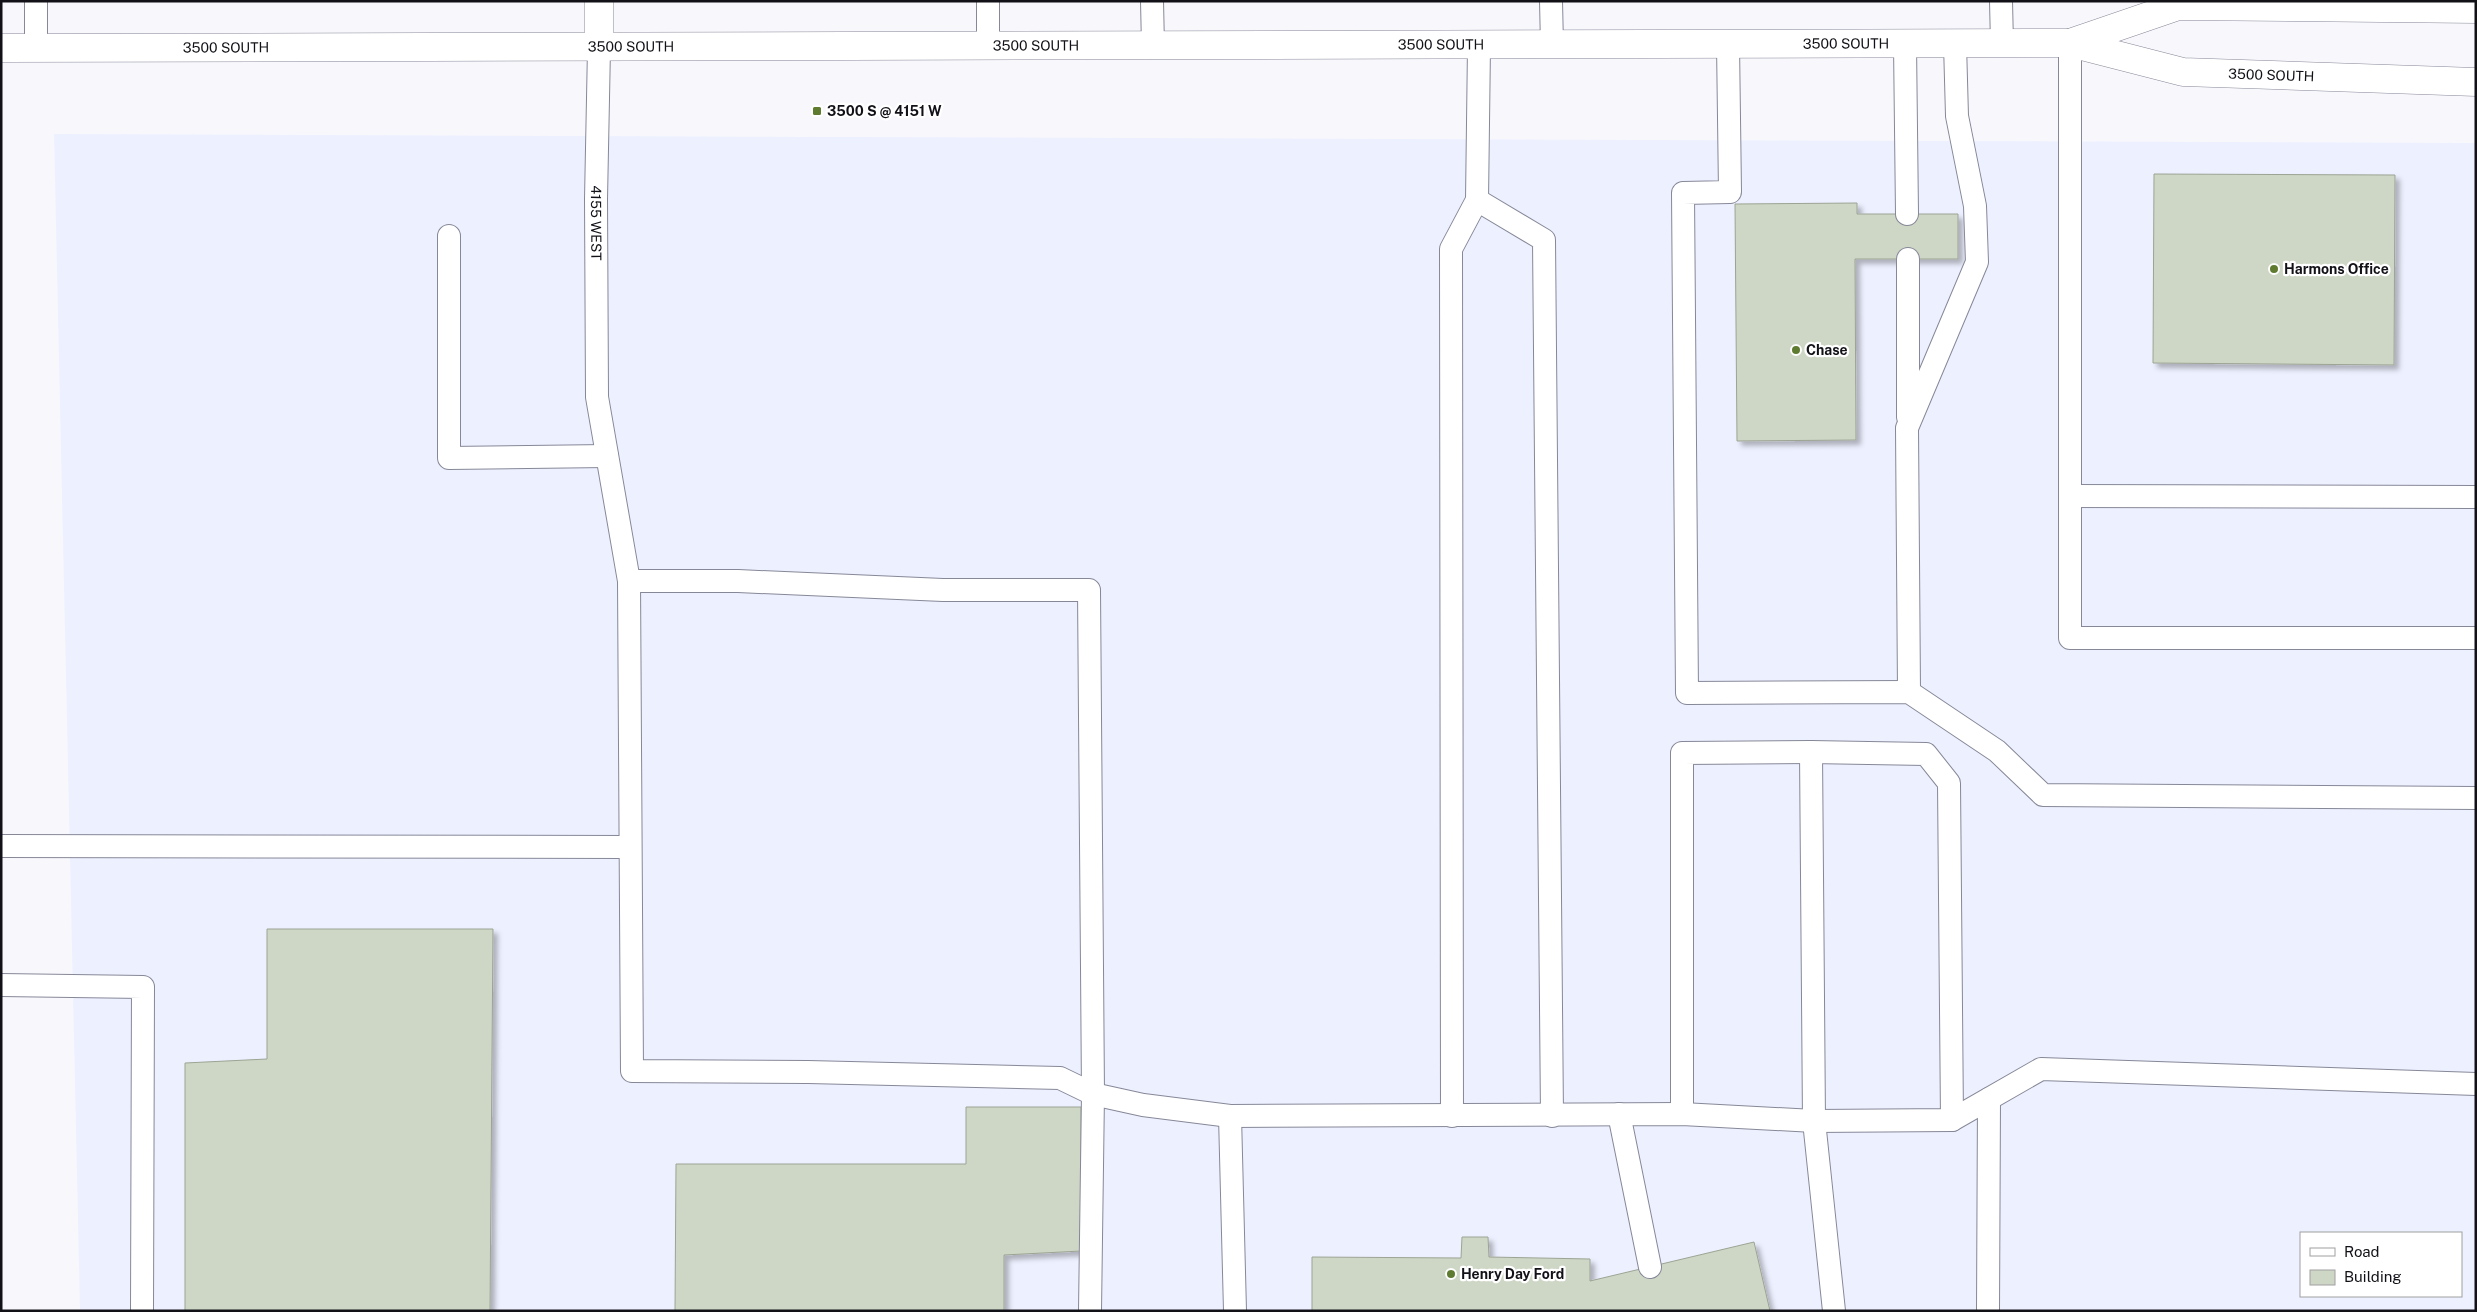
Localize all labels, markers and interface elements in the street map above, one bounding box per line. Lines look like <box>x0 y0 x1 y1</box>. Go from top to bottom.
street label: 3500 SOUTH <box>1803 35 1889 52</box>
street label: 3500 SOUTH <box>1398 36 1484 53</box>
street label: 3500 SOUTH <box>993 37 1079 54</box>
street label: 3500 SOUTH <box>588 38 674 55</box>
street label: 3500 SOUTH <box>183 39 269 56</box>
street label: 3500 SOUTH <box>2228 66 2315 84</box>
place label: 3500 S @ 4151 W <box>827 103 942 119</box>
marker: 3500 S @ 4151 W <box>811 105 823 117</box>
street label: 4155 WEST <box>588 185 604 261</box>
place label: Harmons Office <box>2284 261 2389 277</box>
marker: Harmons Office <box>2268 263 2280 275</box>
place label: Chase <box>1806 342 1848 358</box>
marker: Chase <box>1790 344 1802 356</box>
legend <box>2300 1232 2462 1297</box>
text: Road <box>2344 1243 2380 1260</box>
place label: Henry Day Ford <box>1461 1266 1564 1282</box>
marker: Henry Day Ford <box>1445 1268 1457 1280</box>
text: Building <box>2344 1268 2402 1285</box>

